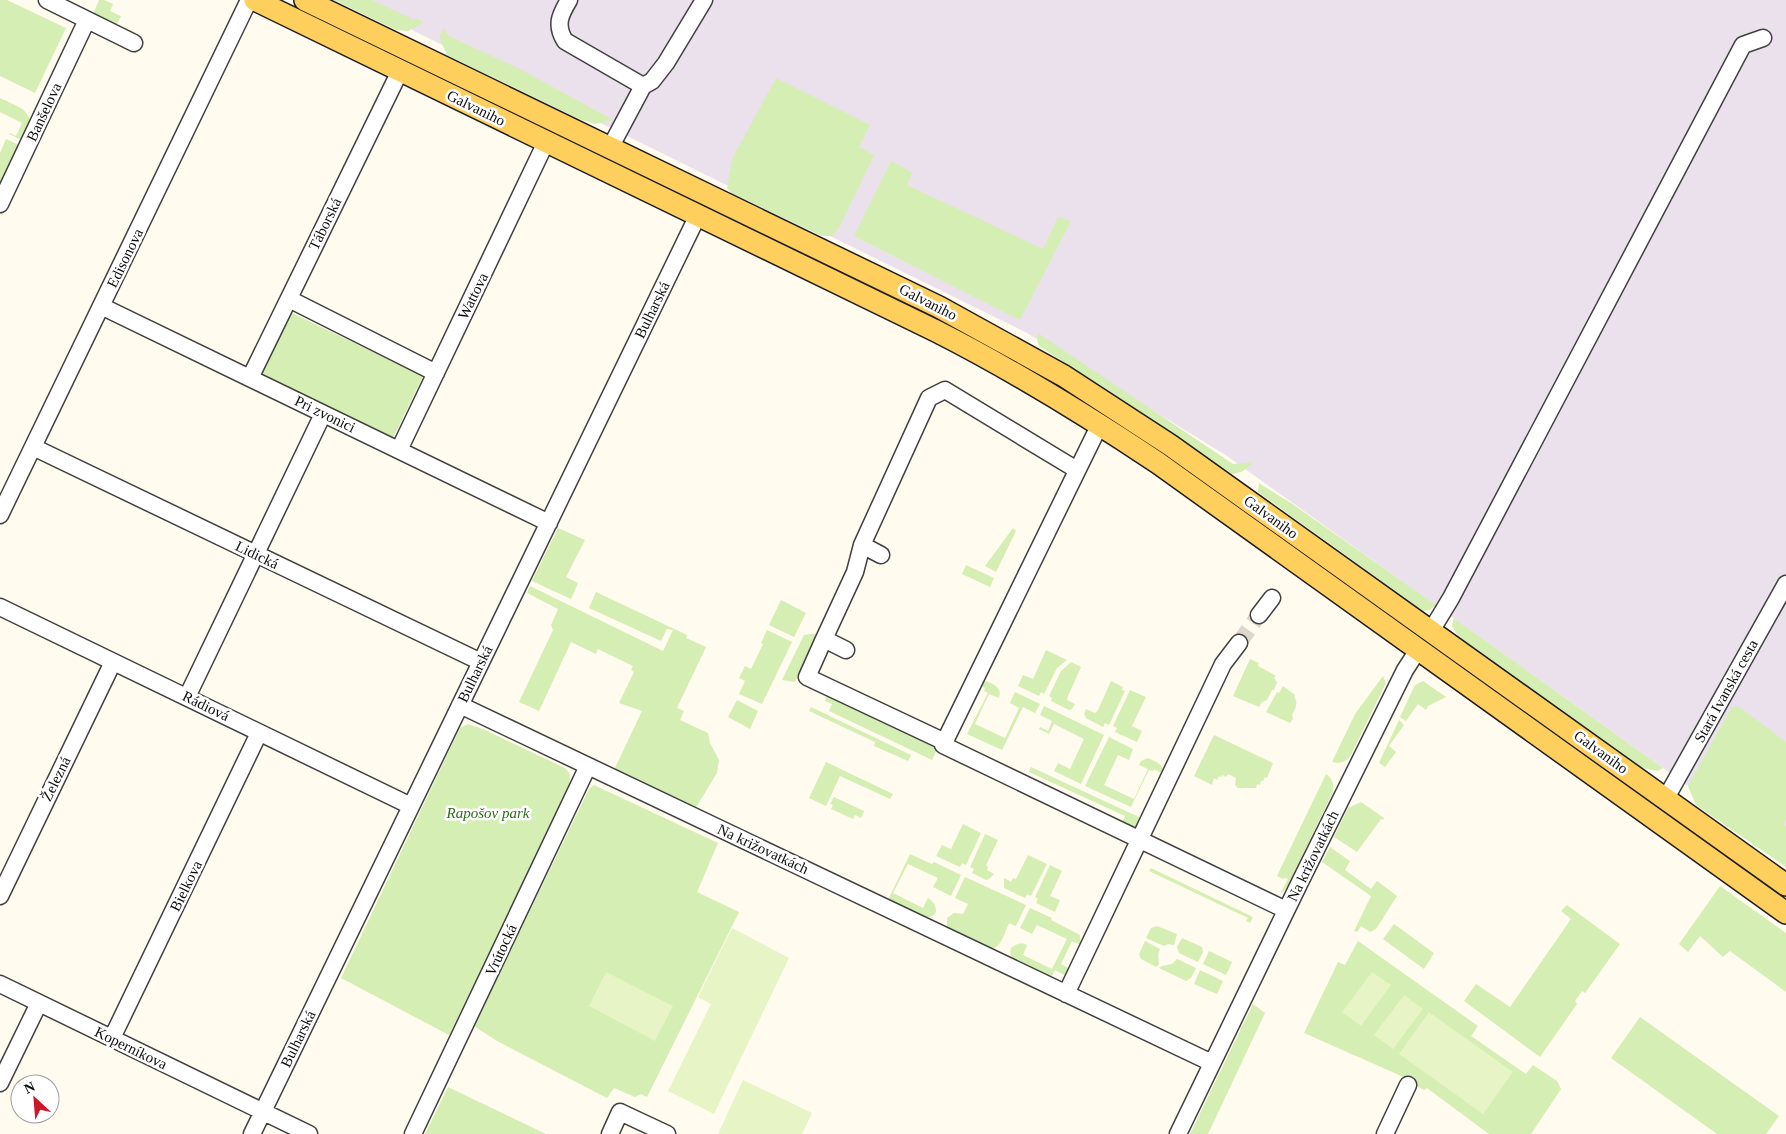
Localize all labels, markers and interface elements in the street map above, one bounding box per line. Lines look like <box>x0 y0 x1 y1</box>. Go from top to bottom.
street label: Banšelova <box>24 80 65 144</box>
street label: Galvaniho <box>444 87 508 129</box>
street label: Táborská <box>306 195 345 253</box>
street label: Edisonova <box>104 226 146 290</box>
street label: Wattova <box>455 270 491 322</box>
street label: Bulharská <box>631 279 673 341</box>
street label: Galvaniho <box>897 281 959 323</box>
street label: Pri zvonici <box>292 392 358 436</box>
street label: Galvaniho <box>1241 492 1301 542</box>
street label: Lidická <box>233 538 281 572</box>
street label: Stará Ivanská cesta <box>1691 637 1761 745</box>
street label: Bulharská <box>454 643 496 705</box>
street label: Rádiová <box>180 688 232 724</box>
street label: Galvaniho <box>1571 727 1631 777</box>
street label: Železná <box>38 754 74 804</box>
park label: Rapošov park <box>446 805 530 821</box>
street label: Na križovatkách <box>1284 808 1342 904</box>
street label: Na križovatkách <box>715 821 812 877</box>
street label: Bielkova <box>167 858 205 914</box>
street label: Vrútocká <box>482 921 520 978</box>
street label: Bulharská <box>277 1008 319 1070</box>
street label: Koperníkova <box>92 1024 170 1073</box>
north arrow <box>10 1074 60 1124</box>
text: N <box>22 1079 37 1097</box>

